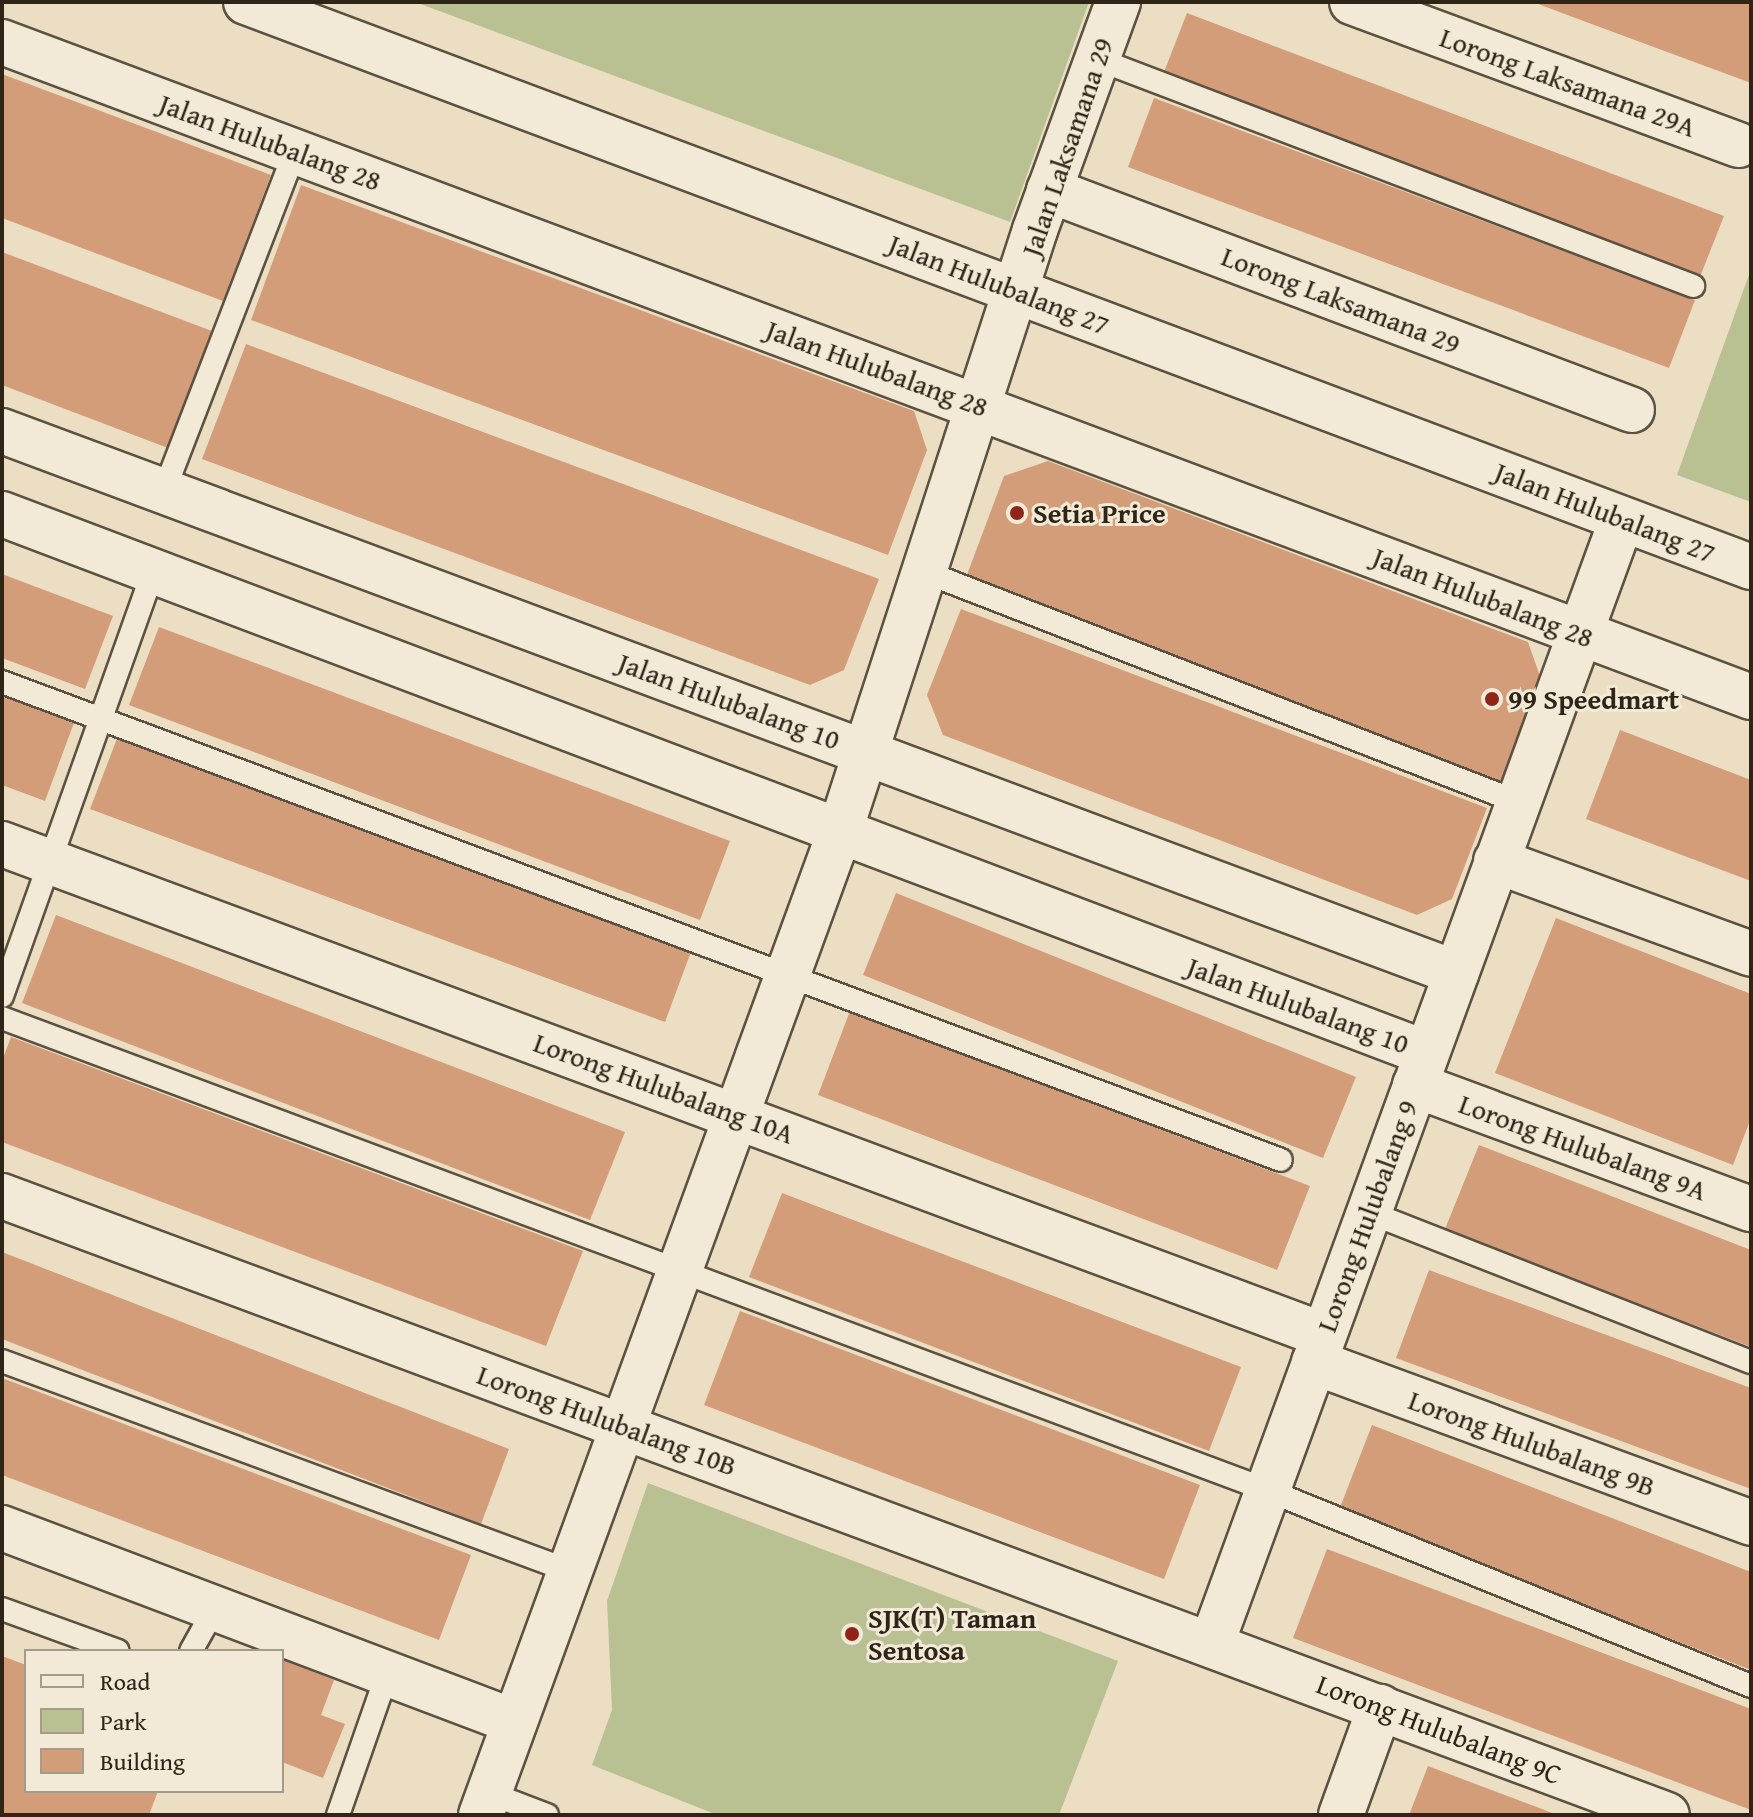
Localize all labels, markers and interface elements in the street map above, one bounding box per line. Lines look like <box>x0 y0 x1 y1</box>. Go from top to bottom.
street label: Lorong Laksamana 29A <box>1436 20 1700 144</box>
street label: Jalan Laksamana 29 <box>1014 33 1120 261</box>
street label: Jalan Hulubalang 28 <box>155 86 385 198</box>
street label: Jalan Hulubalang 27 <box>884 226 1114 342</box>
street label: Lorong Laksamana 29 <box>1217 239 1465 361</box>
street label: Jalan Hulubalang 28 <box>762 312 992 424</box>
street label: Jalan Hulubalang 27 <box>1490 454 1720 570</box>
place label: Setia Price <box>1033 496 1166 530</box>
marker: Setia Price <box>1008 504 1026 522</box>
street label: Jalan Hulubalang 28 <box>1368 539 1598 655</box>
street label: Jalan Hulubalang 10 <box>614 645 844 757</box>
place label: 99 Speedmart <box>1508 682 1679 716</box>
marker: 99 Speedmart <box>1483 690 1501 708</box>
street label: Jalan Hulubalang 10 <box>1183 949 1413 1061</box>
street label: Lorong Hulubalang 10A <box>529 1025 799 1151</box>
street label: Lorong Hulubalang 9A <box>1455 1087 1711 1207</box>
street label: Lorong Hulubalang 9 <box>1309 1096 1425 1336</box>
street label: Lorong Hulubalang 10B <box>473 1357 741 1483</box>
street label: Lorong Hulubalang 9B <box>1404 1383 1660 1503</box>
place label: SJK(T) Taman Sentosa <box>868 1601 1036 1667</box>
marker: SJK(T) Taman Sentosa <box>843 1625 861 1643</box>
legend <box>24 1649 284 1793</box>
text: Road <box>100 1664 150 1699</box>
street label: Lorong Hulubalang 9C <box>1312 1667 1566 1791</box>
text: Park <box>100 1704 146 1739</box>
text: Building <box>100 1744 185 1779</box>

